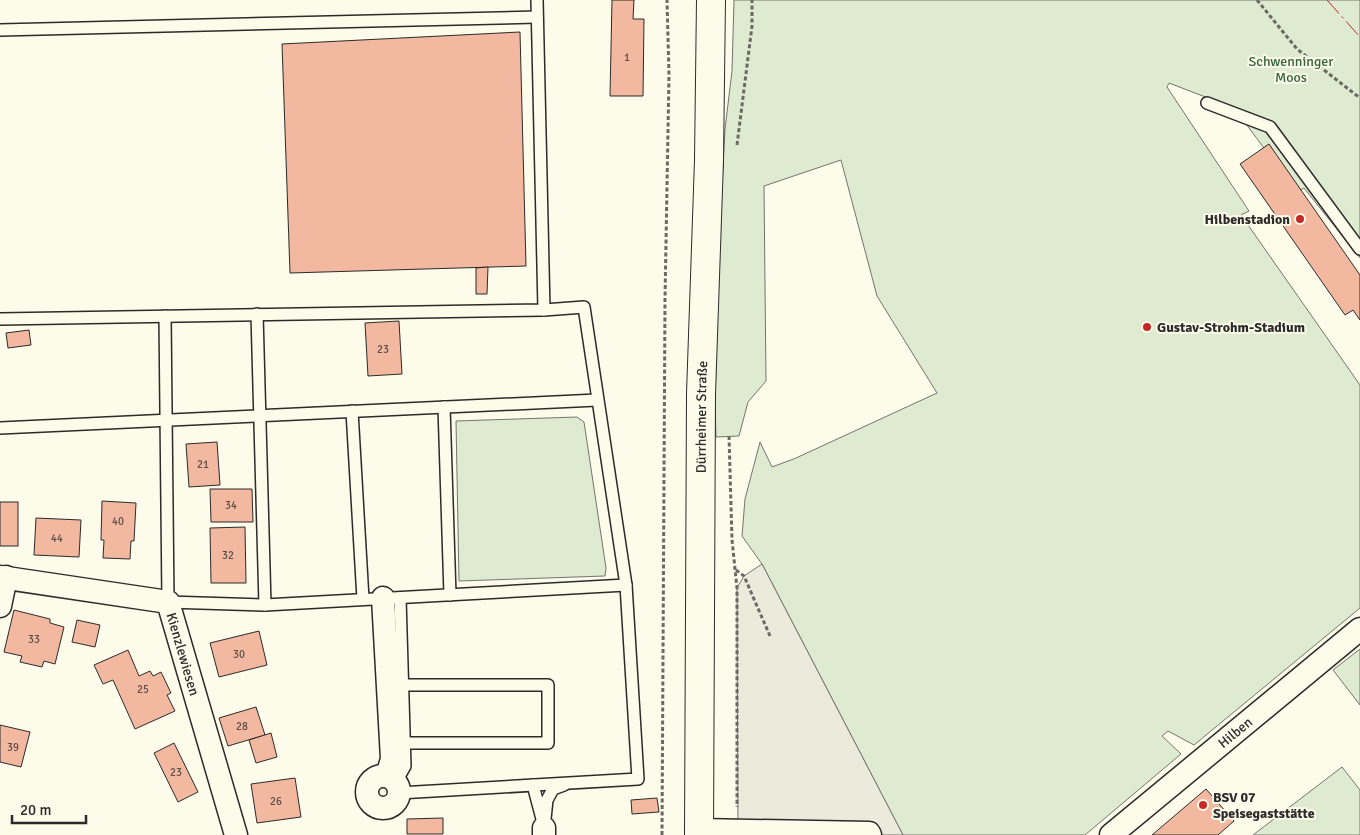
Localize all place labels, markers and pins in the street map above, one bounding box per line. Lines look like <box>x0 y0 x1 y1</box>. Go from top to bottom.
place label: Hilbenstadion <box>1204 211 1290 228</box>
marker: Hilbenstadion <box>1294 213 1306 225</box>
place label: Gustav-Strohm-Stadium <box>1157 319 1305 336</box>
marker: Gustav-Strohm-Stadium <box>1141 321 1153 333</box>
place label: BSV 07 Speisegaststätte <box>1213 789 1315 822</box>
marker: BSV 07 Speisegaststätte <box>1197 799 1209 811</box>

